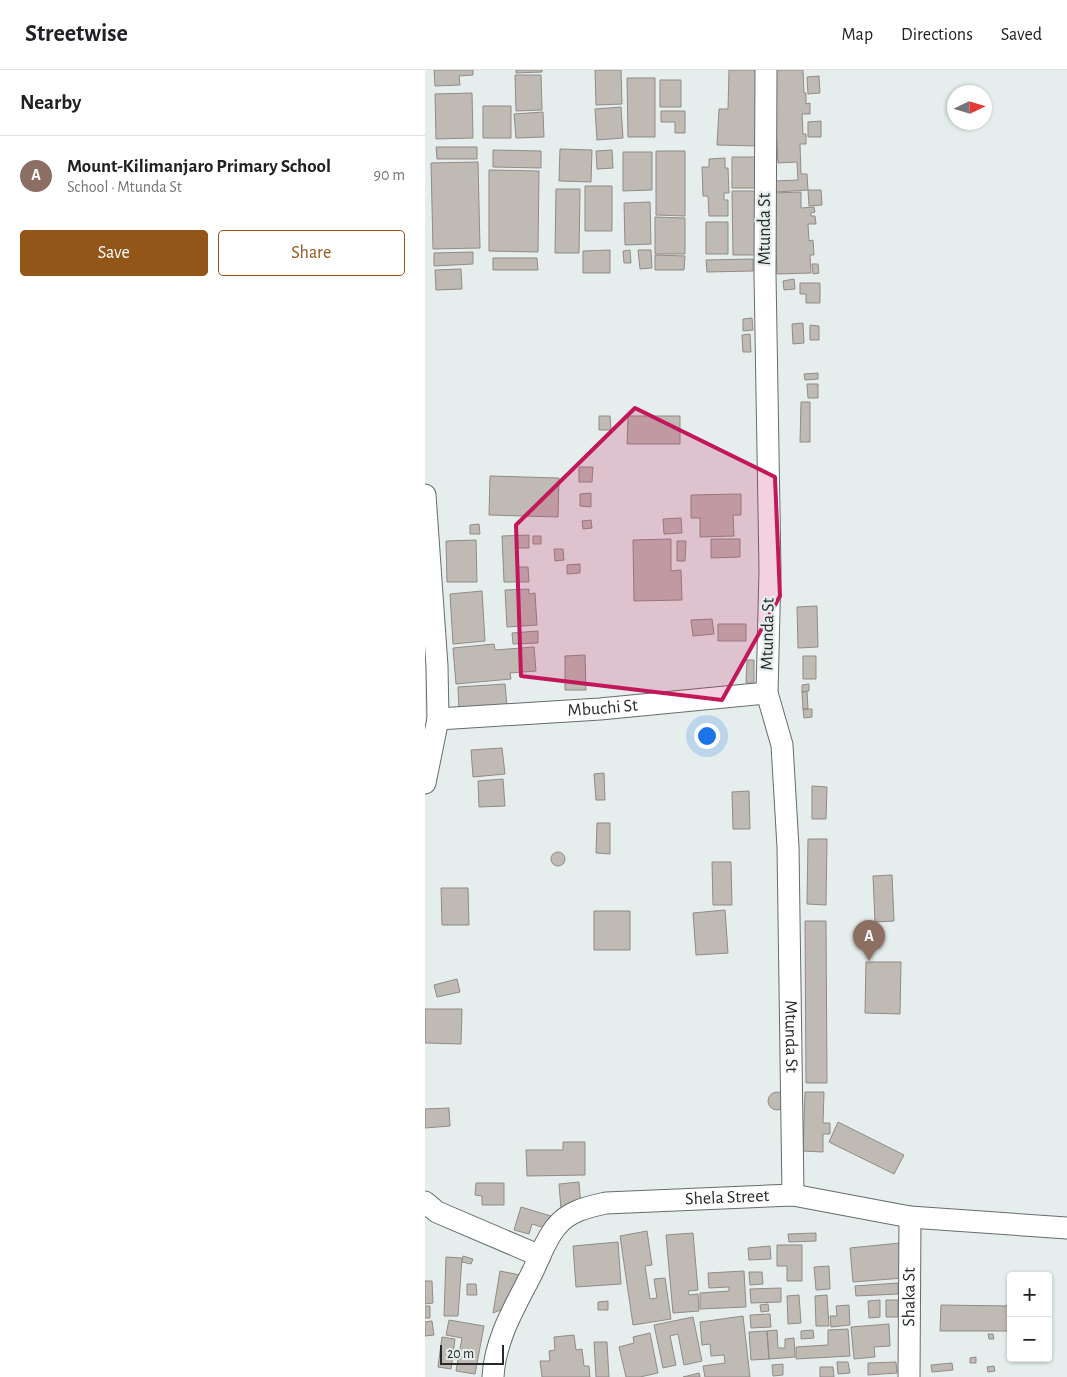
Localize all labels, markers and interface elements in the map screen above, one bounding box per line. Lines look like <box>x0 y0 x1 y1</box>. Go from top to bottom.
text: Streetwise <box>25 22 128 46</box>
text: Map <box>842 26 873 44</box>
text: Directions <box>901 26 973 44</box>
text: Saved <box>1001 26 1042 44</box>
north arrow <box>947 85 992 130</box>
text: Nearby <box>20 92 81 113</box>
text: Mount-Kilimanjaro Primary School <box>67 157 331 176</box>
text: A <box>31 167 41 183</box>
text: 90 m <box>374 167 405 183</box>
text: School · Mtunda St <box>67 179 182 195</box>
street label: Mtunda St <box>756 192 774 265</box>
button: Save <box>20 230 208 276</box>
button: Share <box>218 230 405 276</box>
street label: Mtunda St <box>758 597 778 671</box>
street label: Mbuchi St <box>567 696 639 720</box>
your location <box>694 723 720 749</box>
pin: A <box>853 920 885 961</box>
street label: Mtunda St <box>781 1000 800 1073</box>
street label: Shela Street <box>685 1187 770 1209</box>
street label: Shaka St <box>900 1267 919 1327</box>
map controls <box>1007 1272 1052 1362</box>
button: + <box>1007 1272 1052 1317</box>
button: − <box>1007 1317 1052 1362</box>
scale bar <box>440 1342 504 1365</box>
text: 20 m <box>447 1347 474 1361</box>

